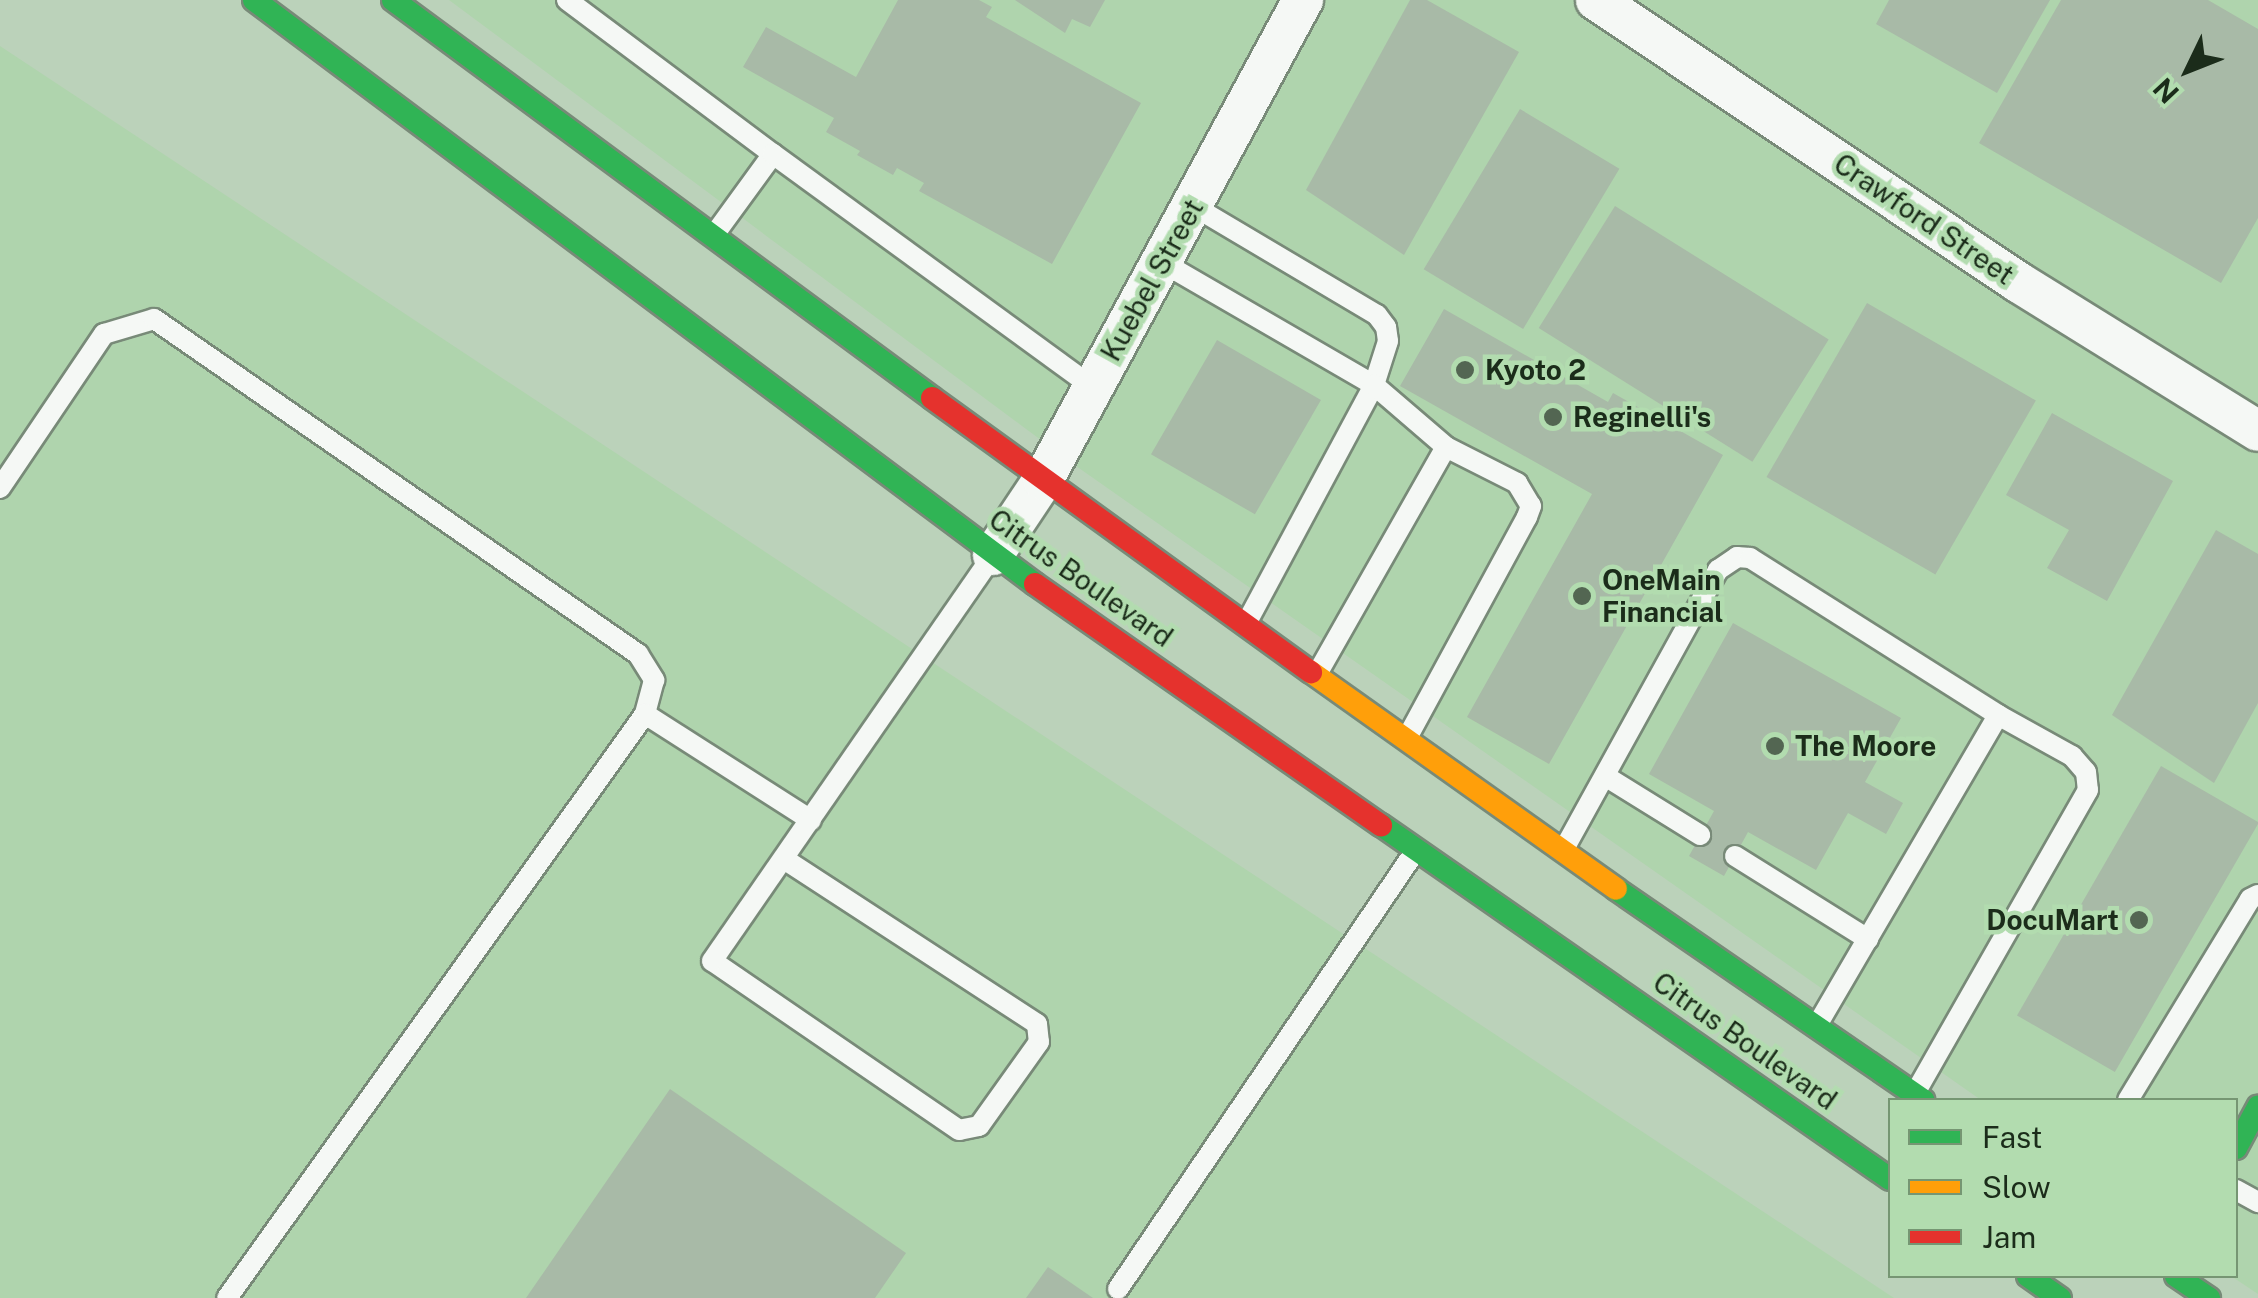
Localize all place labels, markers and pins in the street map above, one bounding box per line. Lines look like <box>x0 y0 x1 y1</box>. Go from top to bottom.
place label: Kyoto 2 <box>1485 353 1586 387</box>
marker: Kyoto 2 <box>1454 359 1476 381</box>
place label: Reginelli's <box>1573 400 1711 434</box>
marker: Reginelli's <box>1542 406 1564 428</box>
place label: OneMain Financial <box>1602 563 1723 629</box>
marker: OneMain Financial <box>1571 585 1593 607</box>
place label: The Moore <box>1795 729 1936 763</box>
marker: The Moore <box>1764 735 1786 757</box>
place label: DocuMart <box>1986 903 2119 937</box>
marker: DocuMart <box>2128 909 2150 931</box>

